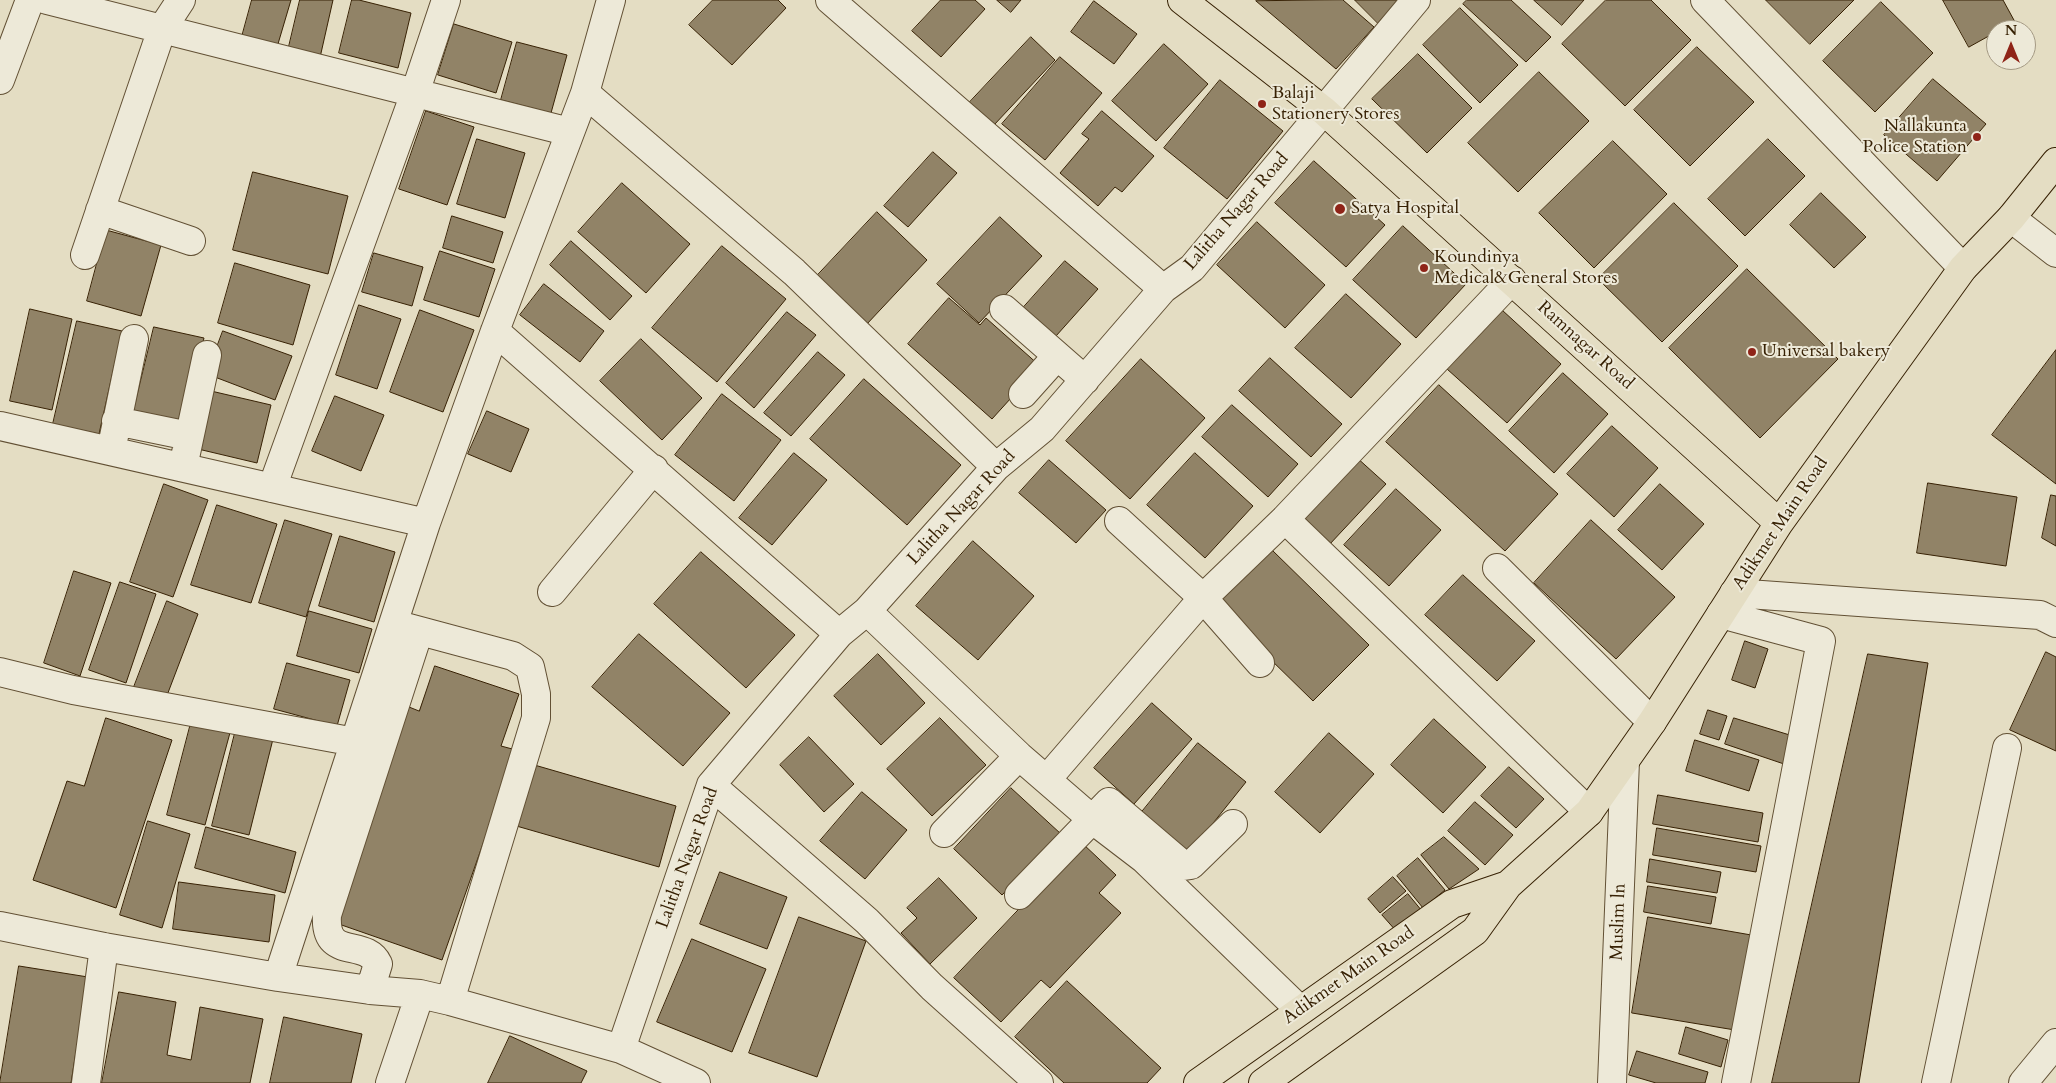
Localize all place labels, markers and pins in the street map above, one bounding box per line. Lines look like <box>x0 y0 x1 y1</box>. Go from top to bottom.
place label: Balaji Stationery Stores <box>1272 83 1399 126</box>
marker: Balaji Stationery Stores <box>1256 98 1268 110</box>
place label: Nallakunta Police Station <box>1863 116 1967 158</box>
marker: Nallakunta Police Station <box>1971 131 1983 143</box>
place label: Satya Hospital <box>1351 198 1459 220</box>
marker: Satya Hospital <box>1333 202 1347 216</box>
place label: Koundinya Medical&General Stores <box>1434 247 1617 290</box>
marker: Koundinya Medical&General Stores <box>1418 262 1430 274</box>
place label: Universal bakery <box>1762 341 1890 363</box>
marker: Universal bakery <box>1746 346 1758 358</box>

